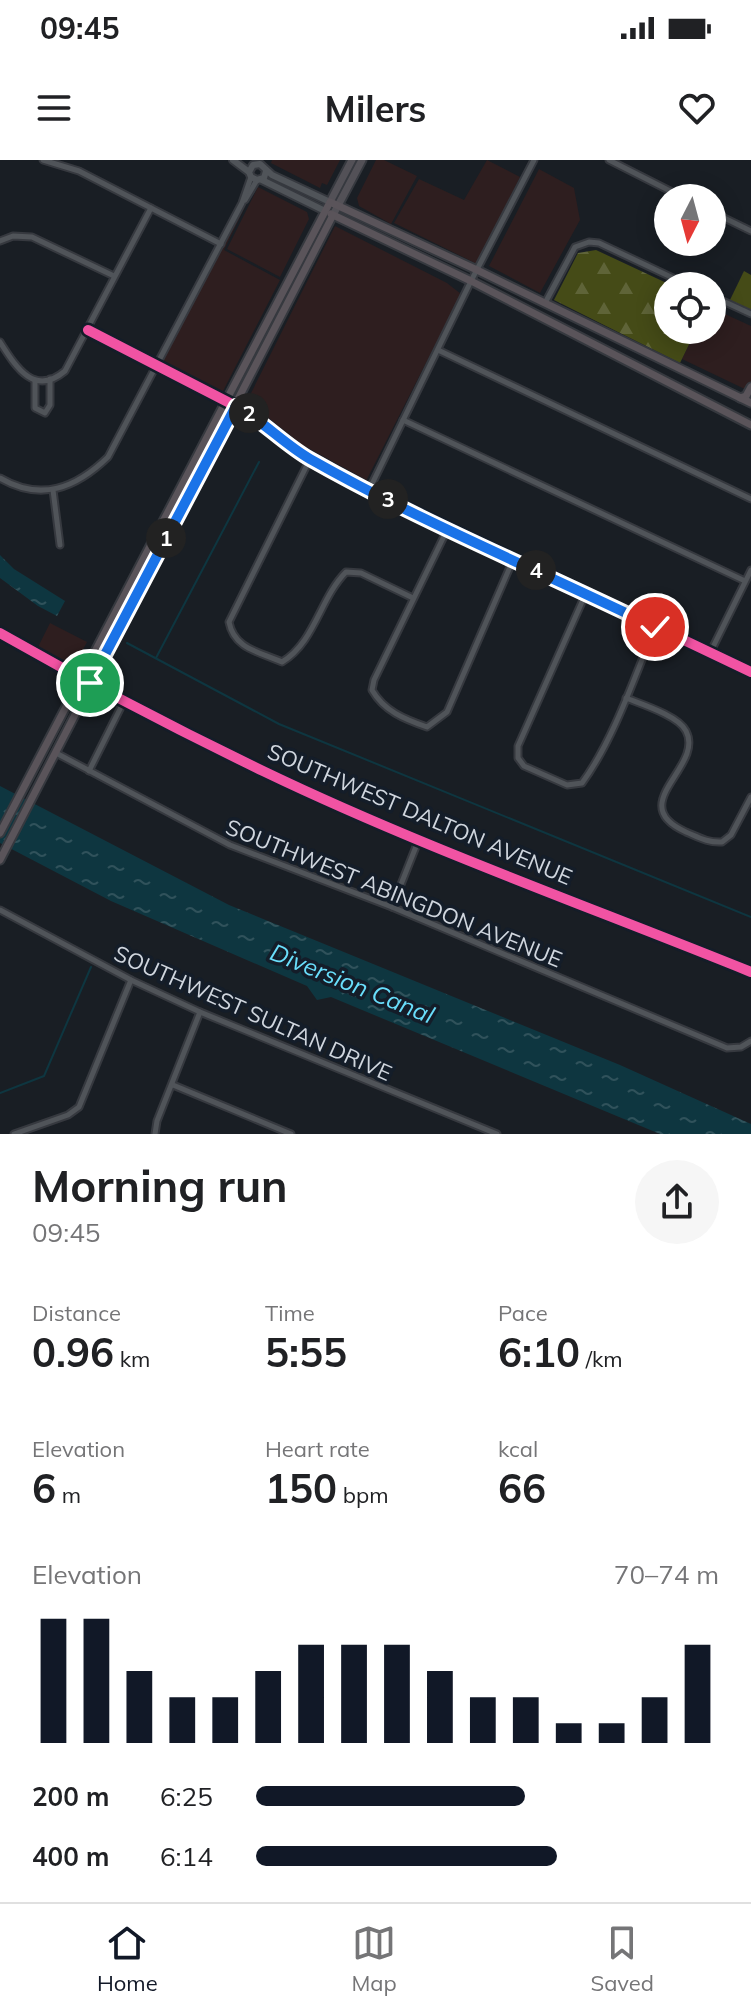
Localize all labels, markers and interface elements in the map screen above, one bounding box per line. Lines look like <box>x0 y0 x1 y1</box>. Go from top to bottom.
text: 09:45 <box>40 9 119 47</box>
icon: menu <box>32 86 76 130</box>
text: Milers <box>325 86 426 131</box>
icon: heart <box>675 86 719 130</box>
north arrow <box>654 184 726 256</box>
map controls <box>654 184 726 344</box>
button: locate <box>654 272 726 344</box>
pin: 2 <box>229 393 269 433</box>
text: 2 <box>242 399 256 427</box>
pin: 3 <box>368 479 408 519</box>
text: 3 <box>381 485 395 513</box>
pin: 1 <box>146 518 186 558</box>
text: 1 <box>159 524 173 552</box>
pin: 4 <box>516 550 556 590</box>
text: 4 <box>529 556 543 584</box>
pin <box>621 593 689 661</box>
icon: check <box>633 605 677 649</box>
pin <box>56 649 124 717</box>
icon: arrive <box>68 661 112 705</box>
street label: SOUTHWEST DALTON AVENUE <box>263 737 577 891</box>
street label: SOUTHWEST ABINGDON AVENUE <box>222 813 566 973</box>
water label: Diversion Canal <box>266 937 439 1030</box>
street label: SOUTHWEST SULTAN DRIVE <box>110 939 396 1087</box>
text: Morning run <box>32 1158 288 1213</box>
button: share <box>635 1160 719 1244</box>
text: 09:45 <box>32 1216 100 1249</box>
text: Distance <box>32 1299 121 1327</box>
text: Time <box>265 1299 315 1327</box>
text: Pace <box>498 1299 548 1327</box>
text: 0.96 <box>32 1327 114 1377</box>
text: 5:55 <box>265 1327 347 1377</box>
text: 6:10 <box>498 1327 580 1377</box>
text: km <box>114 1345 150 1373</box>
text: /km <box>580 1345 623 1373</box>
text: Elevation <box>32 1435 125 1463</box>
text: Heart rate <box>265 1435 370 1463</box>
text: kcal <box>498 1435 538 1463</box>
text: 6 <box>32 1463 56 1513</box>
text: 150 <box>265 1463 337 1513</box>
text: 66 <box>498 1463 546 1513</box>
text: m <box>56 1481 81 1509</box>
text: bpm <box>337 1481 388 1509</box>
text: Elevation <box>32 1558 142 1591</box>
text: 70–74 m <box>614 1558 719 1591</box>
text: 200 m <box>32 1780 109 1813</box>
text: 6:25 <box>160 1780 213 1813</box>
text: 400 m <box>32 1840 109 1873</box>
text: 6:14 <box>160 1840 213 1873</box>
tab: Home <box>97 1921 158 1997</box>
tab: Map <box>351 1921 397 1997</box>
tab: Saved <box>591 1921 654 1997</box>

